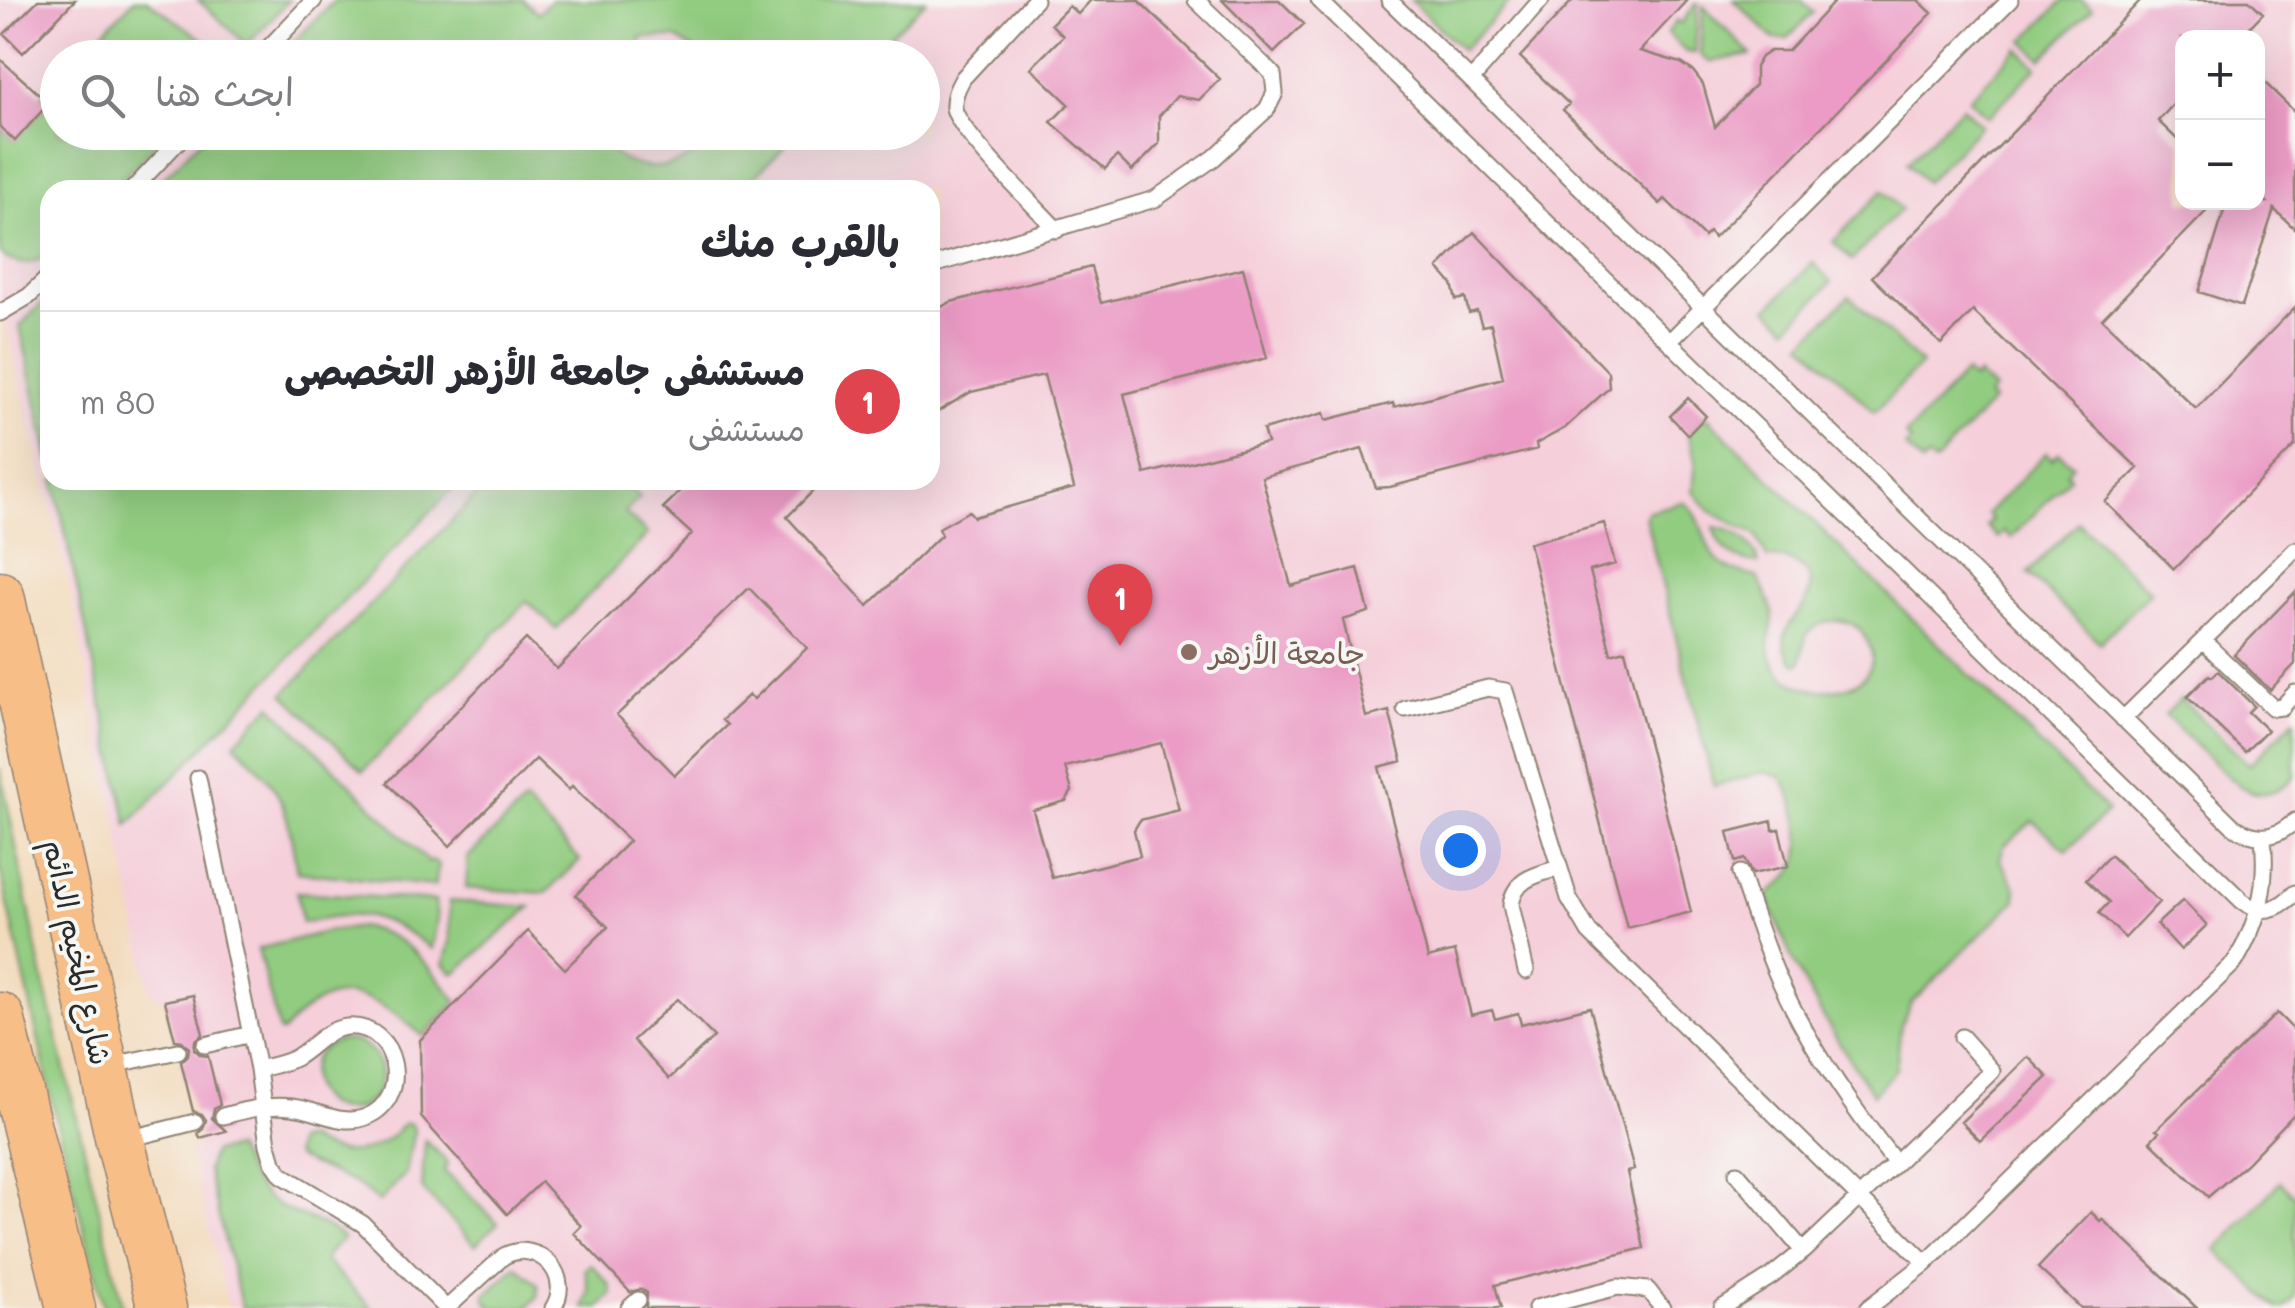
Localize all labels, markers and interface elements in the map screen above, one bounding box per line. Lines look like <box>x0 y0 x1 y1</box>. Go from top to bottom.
map controls <box>2175 30 2265 210</box>
button: + <box>2175 30 2265 120</box>
search box <box>40 40 940 150</box>
text: ابحث هنا <box>155 66 294 116</box>
icon: search <box>75 68 130 123</box>
button: − <box>2175 120 2265 210</box>
text: بالقرب منك <box>701 213 900 268</box>
text: مستشفى جامعة الأزهر التخصصى <box>284 345 805 395</box>
text: 80 m <box>80 380 155 422</box>
text: 1 <box>860 380 875 422</box>
text: مستشفى <box>688 407 805 449</box>
pin: 1 <box>1088 564 1152 646</box>
place label: جامعة الأزهر <box>1206 632 1365 672</box>
marker: جامعة الأزهر <box>1178 641 1200 663</box>
your location <box>1435 825 1486 876</box>
street label: شارع المخيم الدائم <box>32 836 122 1069</box>

